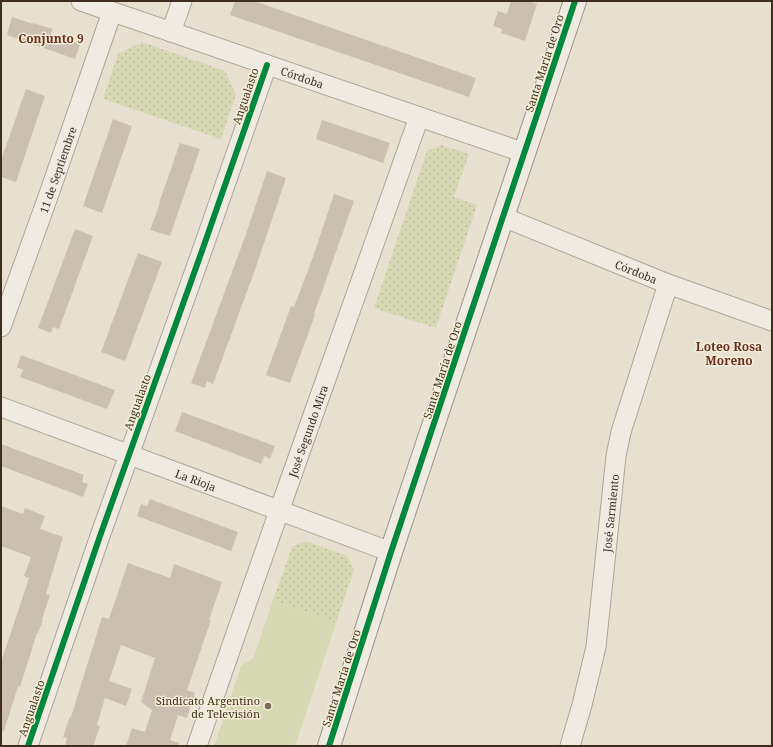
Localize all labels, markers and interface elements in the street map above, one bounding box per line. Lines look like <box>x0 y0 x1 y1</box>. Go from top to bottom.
street label: Santa María de Oro <box>521 12 567 114</box>
district label: Conjunto 9 <box>18 30 84 47</box>
street label: Córdoba <box>279 63 326 91</box>
street label: Angualasto <box>228 66 262 126</box>
street label: 11 de Septiembre <box>35 124 79 215</box>
street label: Córdoba <box>613 256 660 286</box>
street label: Santa María de Oro <box>419 319 465 421</box>
district label: Loteo Rosa Moreno <box>696 338 762 369</box>
street label: Angualasto <box>120 372 154 432</box>
street label: José Segundo Mira <box>284 383 331 480</box>
street label: La Rioja <box>173 465 219 494</box>
street label: José Sarmiento <box>598 473 622 554</box>
street label: Santa María de Oro <box>318 627 364 729</box>
street label: Angualasto <box>14 678 48 738</box>
place label: Sindicato Argentino de Televisión <box>156 693 260 721</box>
marker: Sindicato Argentino de Televisión <box>263 701 273 711</box>

